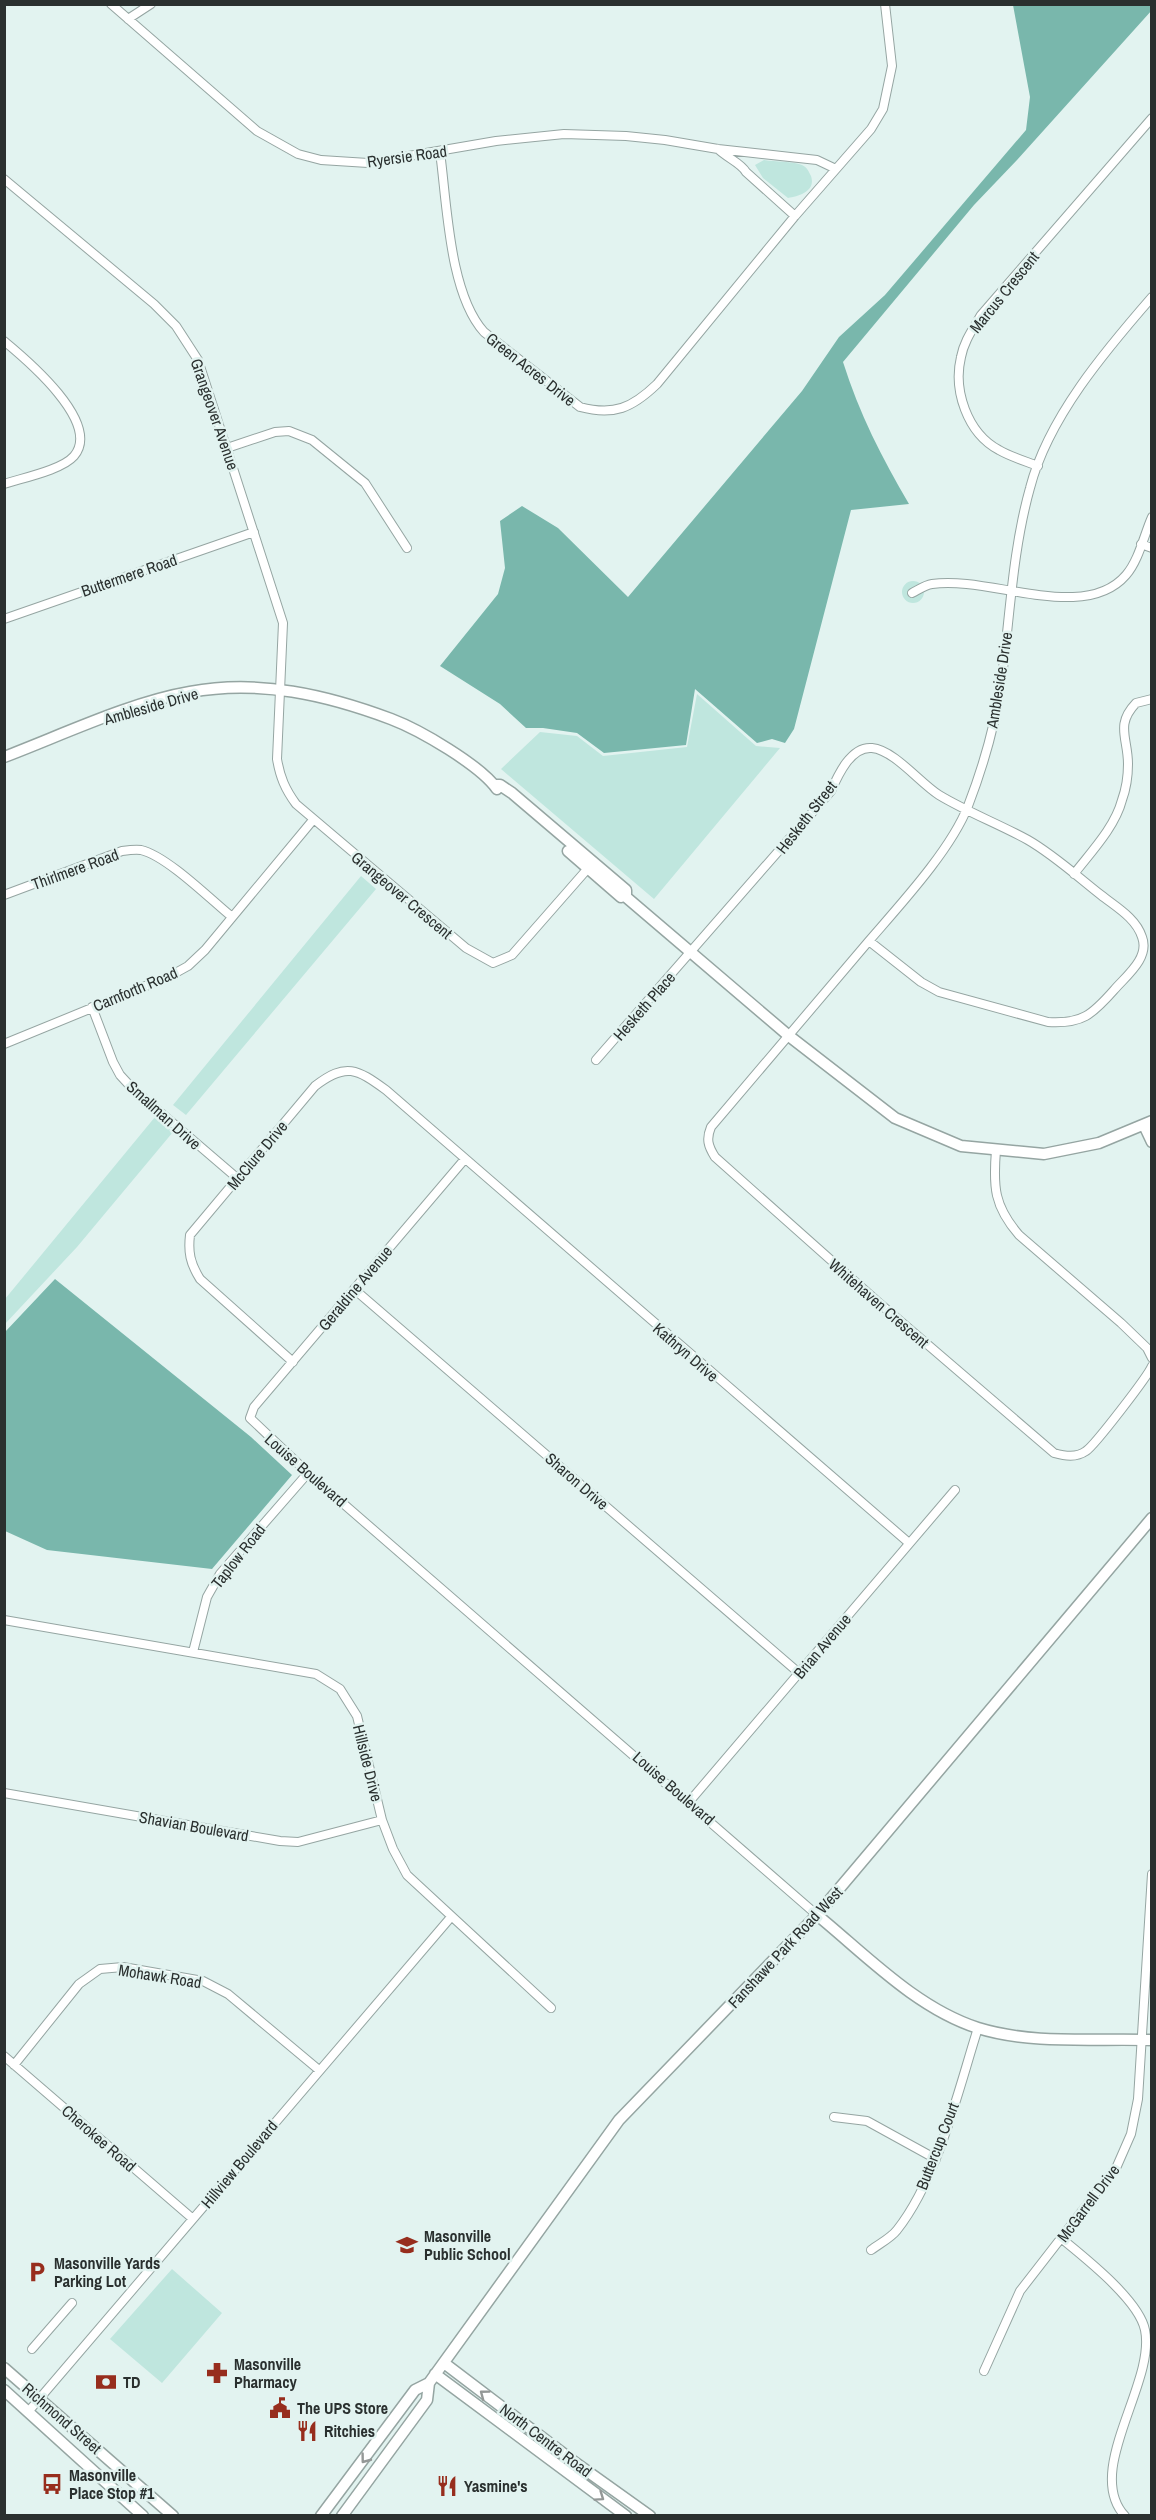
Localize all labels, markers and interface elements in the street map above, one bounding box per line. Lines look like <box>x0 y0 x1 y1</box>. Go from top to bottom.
street label: Ryersie Road <box>366 140 448 172</box>
street label: Marcus Crescent <box>964 246 1044 337</box>
street label: Green Acres Drive <box>482 327 580 411</box>
street label: Grangeover Avenue <box>186 355 244 473</box>
street label: Buttermere Road <box>78 548 180 602</box>
street label: Ambleside Drive <box>980 630 1017 731</box>
street label: Ambleside Drive <box>100 682 201 730</box>
street label: Hesketh Street <box>771 776 842 858</box>
street label: Thirlmere Road <box>28 843 122 895</box>
street label: Grangeover Crescent <box>347 846 457 944</box>
street label: Carnforth Road <box>89 961 181 1017</box>
street label: Hesketh Place <box>608 967 680 1045</box>
street label: Smallman Drive <box>122 1076 206 1154</box>
street label: McClure Drive <box>222 1116 292 1194</box>
street label: Geraldine Avenue <box>313 1241 397 1335</box>
street label: Whitehaven Crescent <box>824 1253 934 1353</box>
street label: Kathryn Drive <box>649 1317 723 1387</box>
street label: Louise Boulevard <box>260 1428 352 1512</box>
street label: Sharon Drive <box>541 1447 613 1515</box>
street label: Taplow Road <box>206 1519 270 1593</box>
street label: Brian Avenue <box>788 1609 856 1683</box>
street label: Hillside Drive <box>348 1722 388 1804</box>
street label: Louise Boulevard <box>628 1746 720 1830</box>
street label: Shavian Boulevard <box>137 1806 251 1846</box>
street label: Fanshawe Park Road West <box>723 1881 847 2013</box>
street label: Mohawk Road <box>117 1959 203 1993</box>
street label: Buttercup Court <box>910 2099 964 2193</box>
street label: Cherokee Road <box>57 2100 141 2176</box>
street label: Hillview Boulevard <box>196 2115 282 2213</box>
street label: McGarrell Drive <box>1052 2160 1124 2246</box>
place label: Masonville Public School <box>424 2225 511 2265</box>
school or university icon: Masonville Public School <box>395 2233 419 2257</box>
place label: Masonville Yards Parking Lot <box>54 2252 160 2292</box>
parking icon: Masonville Yards Parking Lot <box>25 2260 49 2284</box>
place label: Masonville Pharmacy <box>234 2353 301 2393</box>
pharmacy icon: Masonville Pharmacy <box>205 2361 229 2385</box>
bank icon: TD <box>94 2370 118 2394</box>
place label: TD <box>123 2371 141 2393</box>
street label: Richmond Street <box>18 2377 107 2459</box>
one-way arrow <box>480 2390 491 2401</box>
public building icon: The UPS Store <box>268 2396 292 2420</box>
place label: The UPS Store <box>297 2397 388 2419</box>
street label: North Centre Road <box>495 2398 597 2482</box>
restaurant icon: Ritchies <box>295 2419 319 2443</box>
place label: Ritchies <box>324 2420 375 2442</box>
one-way arrow <box>361 2452 372 2463</box>
place label: Masonville Place Stop #1 <box>69 2464 155 2504</box>
bus stop icon: Masonville Place Stop #1 <box>40 2472 64 2496</box>
restaurant icon: Yasmine's <box>435 2474 459 2498</box>
place label: Yasmine's <box>464 2475 528 2497</box>
one-way arrow <box>594 2490 605 2501</box>

